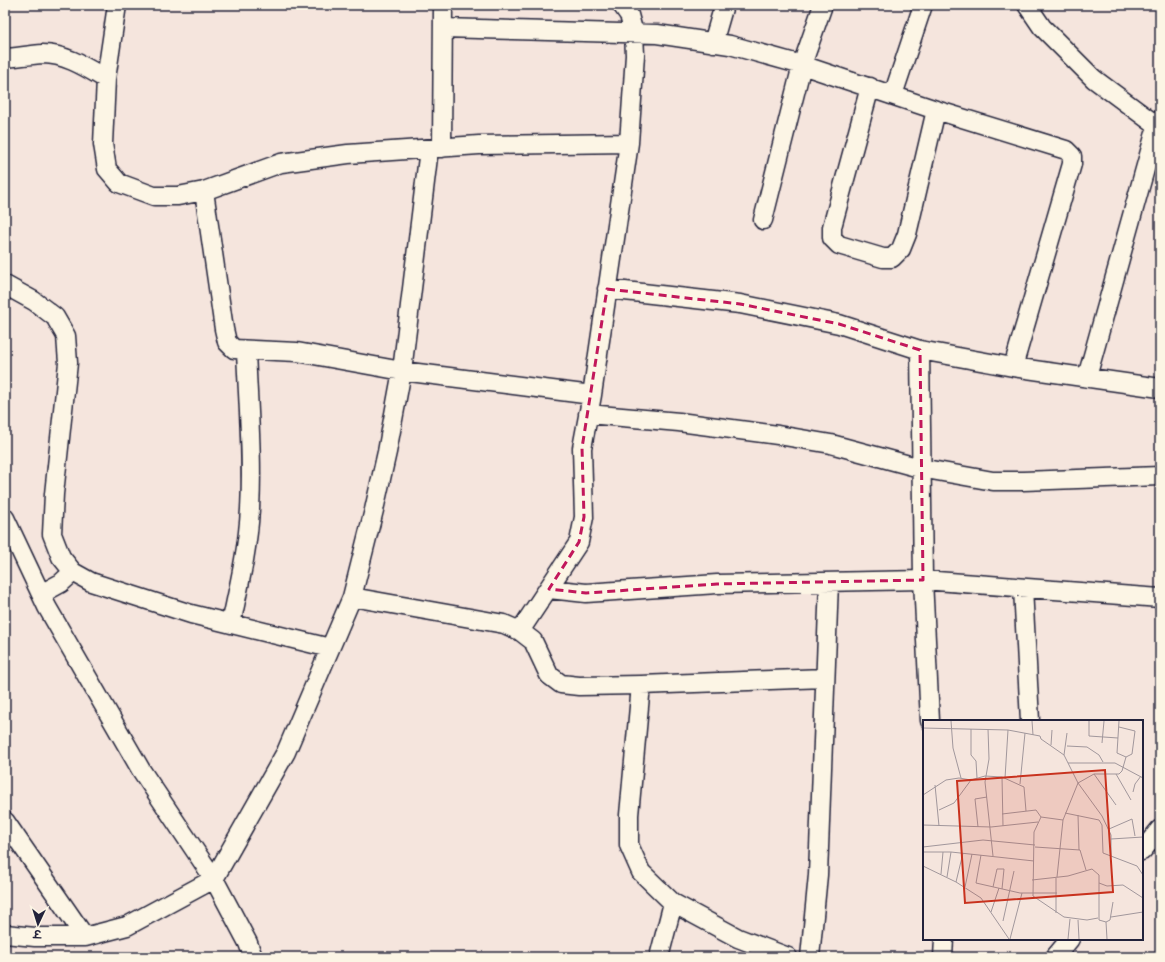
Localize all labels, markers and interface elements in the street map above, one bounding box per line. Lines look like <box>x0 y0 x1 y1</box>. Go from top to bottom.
inset map <box>923 720 1143 940</box>
north arrow <box>18 904 58 944</box>
text: उ <box>31 927 42 942</box>

